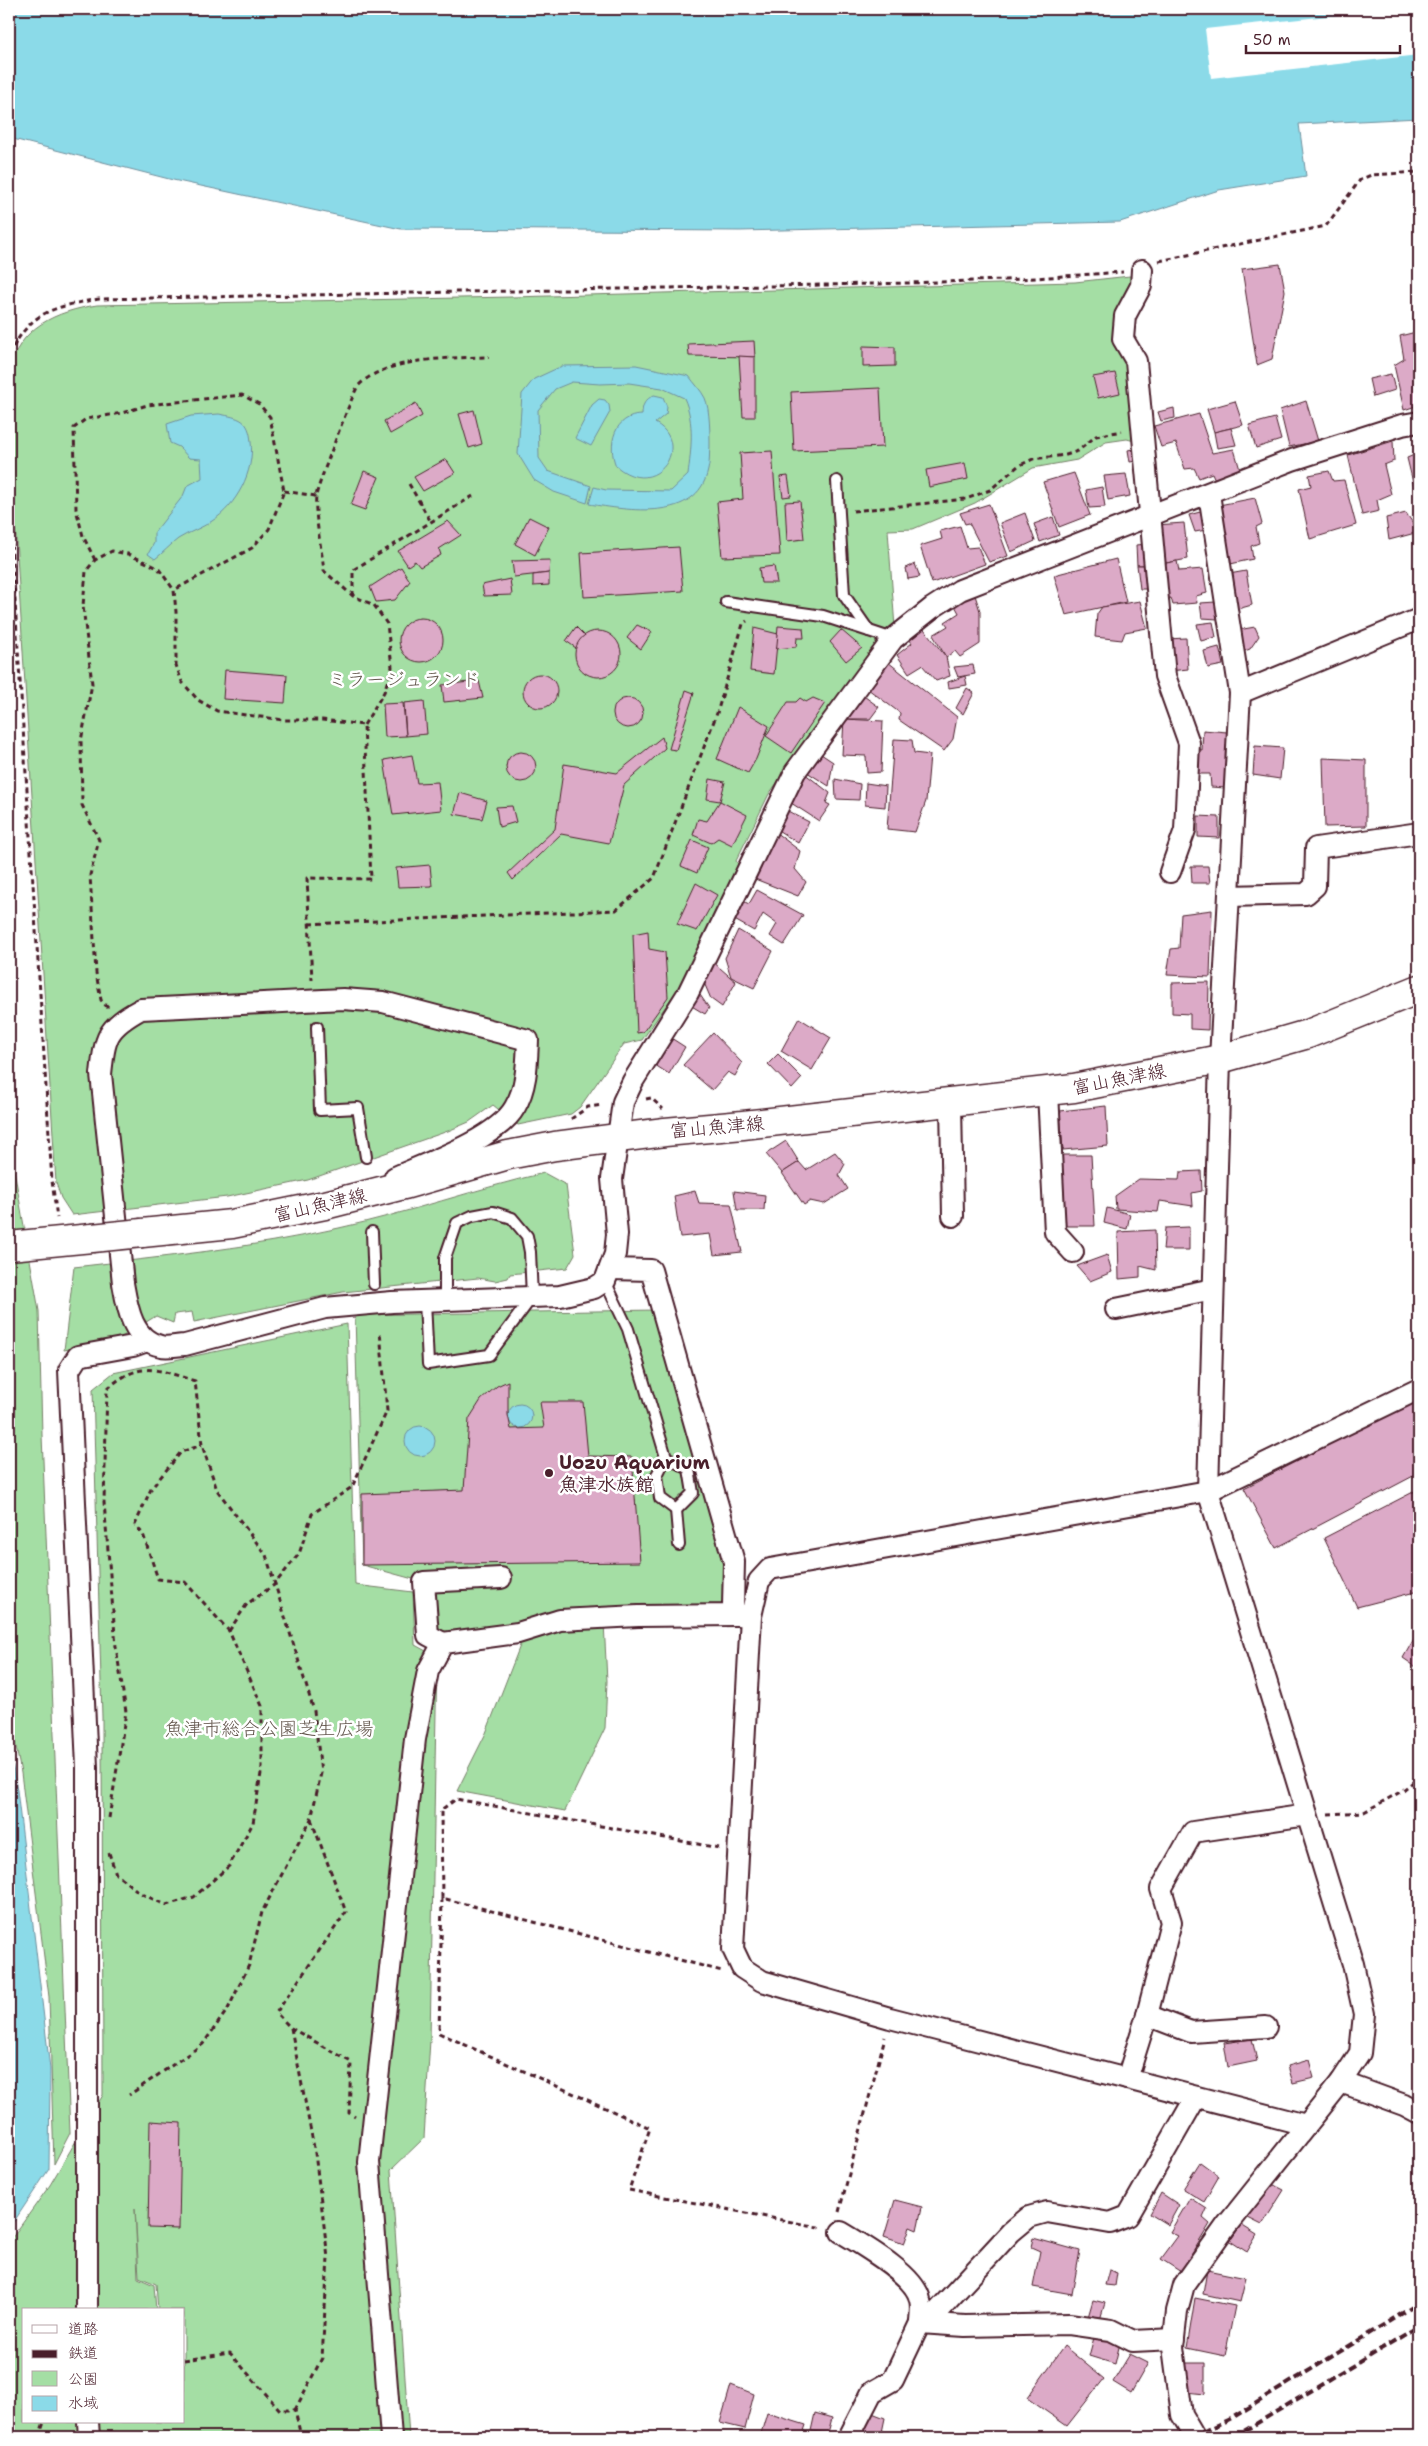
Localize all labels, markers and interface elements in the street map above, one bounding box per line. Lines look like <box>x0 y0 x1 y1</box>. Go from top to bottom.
scale bar <box>1246 22 1399 54</box>
text: 50 m <box>1253 30 1291 50</box>
park label: ミラージュランド <box>328 667 480 692</box>
street label: 富山魚津線 <box>1070 1058 1168 1100</box>
street label: 富山魚津線 <box>669 1110 765 1144</box>
street label: 富山魚津線 <box>271 1182 369 1228</box>
place label: Uozu Aquarium 魚津水族館 <box>559 1450 710 1497</box>
marker: Uozu Aquarium 魚津水族館 <box>543 1467 555 1479</box>
park label: 魚津市総合公園芝生広場 <box>164 1716 374 1741</box>
legend <box>22 2308 185 2424</box>
text: 道路 <box>68 2319 98 2339</box>
text: 鉄道 <box>68 2343 98 2363</box>
text: 公園 <box>68 2369 98 2389</box>
text: 水域 <box>68 2393 98 2413</box>

